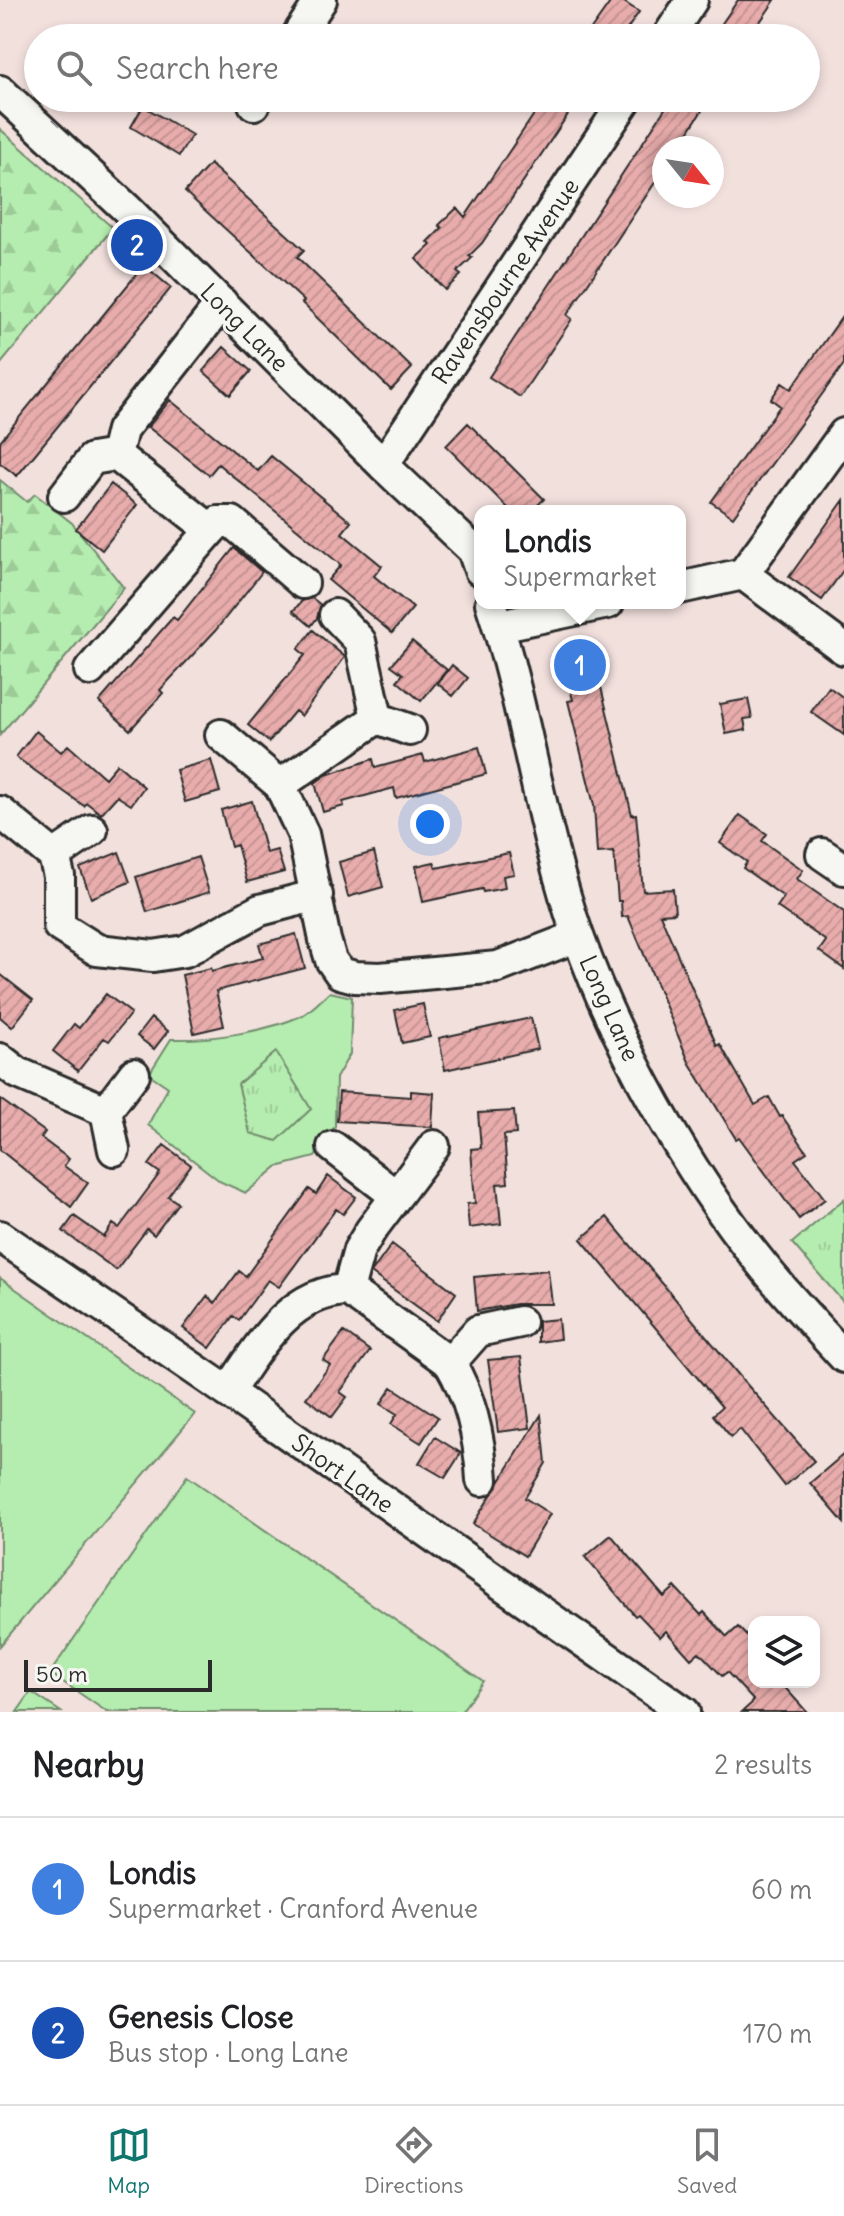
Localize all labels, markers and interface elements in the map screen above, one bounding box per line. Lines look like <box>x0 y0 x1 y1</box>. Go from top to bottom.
search box <box>24 24 820 112</box>
icon: search <box>52 46 96 90</box>
text: Search here <box>116 49 279 87</box>
north arrow <box>652 136 724 208</box>
street label: Ravensbourne Avenue <box>425 172 585 390</box>
pin: 2 <box>111 215 163 275</box>
street label: Long Lane <box>195 277 295 377</box>
popup <box>474 505 686 609</box>
text: Londis <box>503 522 592 560</box>
text: Supermarket <box>503 560 657 593</box>
pin: 1 <box>554 635 606 695</box>
your location <box>410 804 450 844</box>
street label: Long Lane <box>573 950 647 1066</box>
street label: Short Lane <box>286 1427 400 1519</box>
map controls <box>748 1616 820 1688</box>
button: layers <box>748 1616 820 1688</box>
scale bar <box>24 1656 212 1692</box>
text: 50 m <box>36 1660 88 1688</box>
text: Nearby <box>32 1743 145 1786</box>
text: 2 results <box>714 1748 812 1781</box>
text: Londis <box>108 1854 196 1892</box>
text: 1 <box>53 1873 63 1906</box>
text: 60 m <box>751 1873 812 1906</box>
text: Supermarket · Cranford Avenue <box>108 1892 478 1925</box>
text: Genesis Close <box>108 1998 294 2036</box>
text: 2 <box>51 2017 65 2050</box>
text: 170 m <box>743 2017 812 2050</box>
text: Bus stop · Long Lane <box>108 2036 348 2069</box>
tab: Map <box>107 2123 151 2199</box>
tab: Directions <box>364 2123 464 2199</box>
tab: Saved <box>677 2123 737 2199</box>

